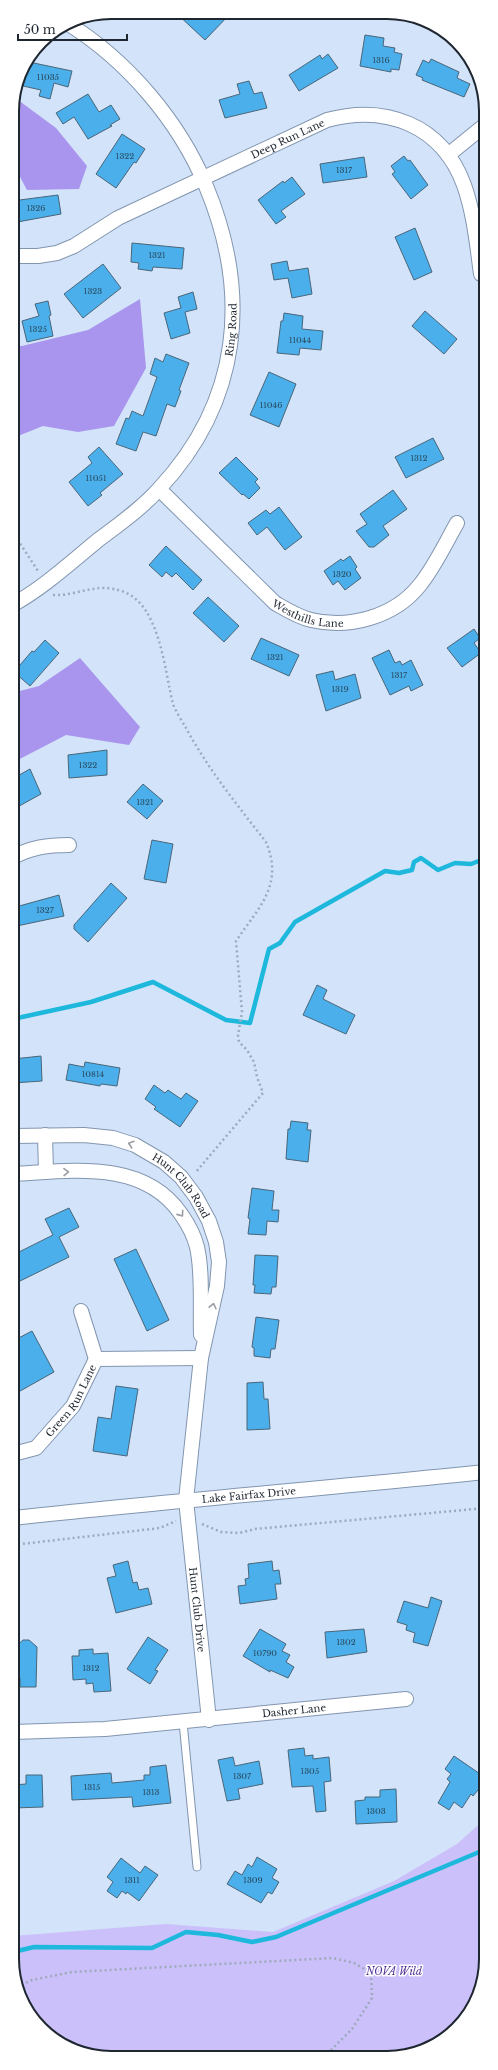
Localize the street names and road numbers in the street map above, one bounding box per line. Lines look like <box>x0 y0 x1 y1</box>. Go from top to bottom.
street label: Deep Run Lane <box>249 116 327 162</box>
street label: Ring Road <box>222 303 240 358</box>
street label: Westhills Lane <box>269 596 344 630</box>
street label: Hunt Club Road <box>150 1150 212 1221</box>
street label: Green Run Lane <box>43 1362 99 1440</box>
street label: Lake Fairfax Drive <box>201 1484 297 1506</box>
street label: Hunt Club Drive <box>186 1567 208 1653</box>
street label: Dasher Lane <box>261 1701 327 1720</box>

